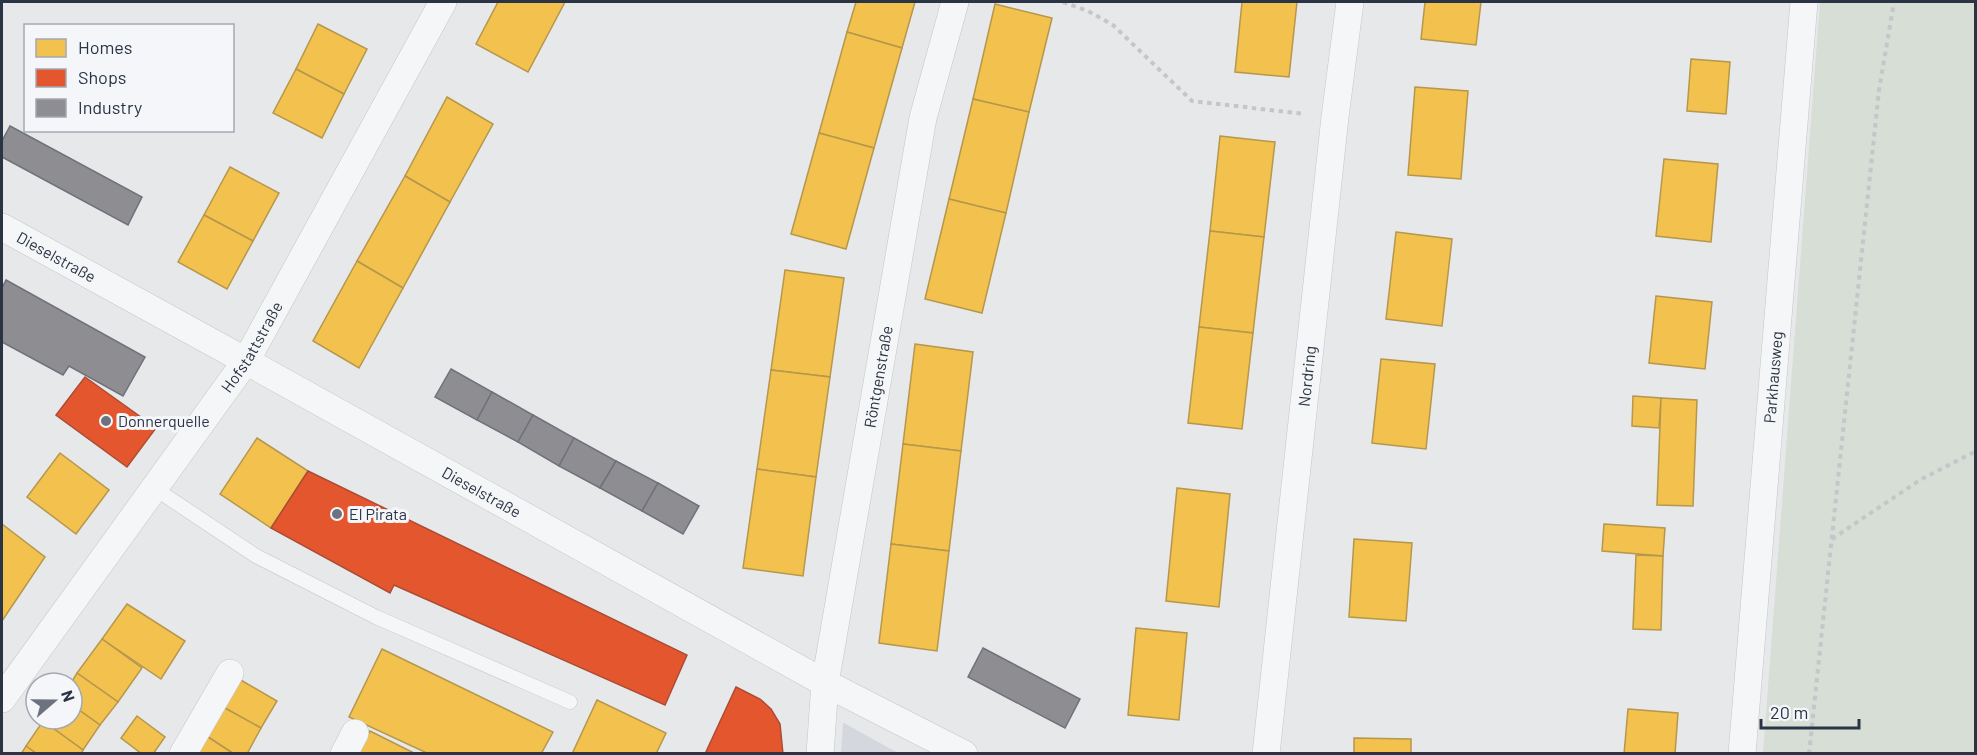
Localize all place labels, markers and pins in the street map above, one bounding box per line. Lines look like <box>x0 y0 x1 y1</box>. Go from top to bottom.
place label: Donnerquelle <box>118 411 210 430</box>
marker: Donnerquelle <box>99 414 113 428</box>
place label: El Pirata <box>349 504 407 523</box>
marker: El Pirata <box>330 507 344 521</box>

